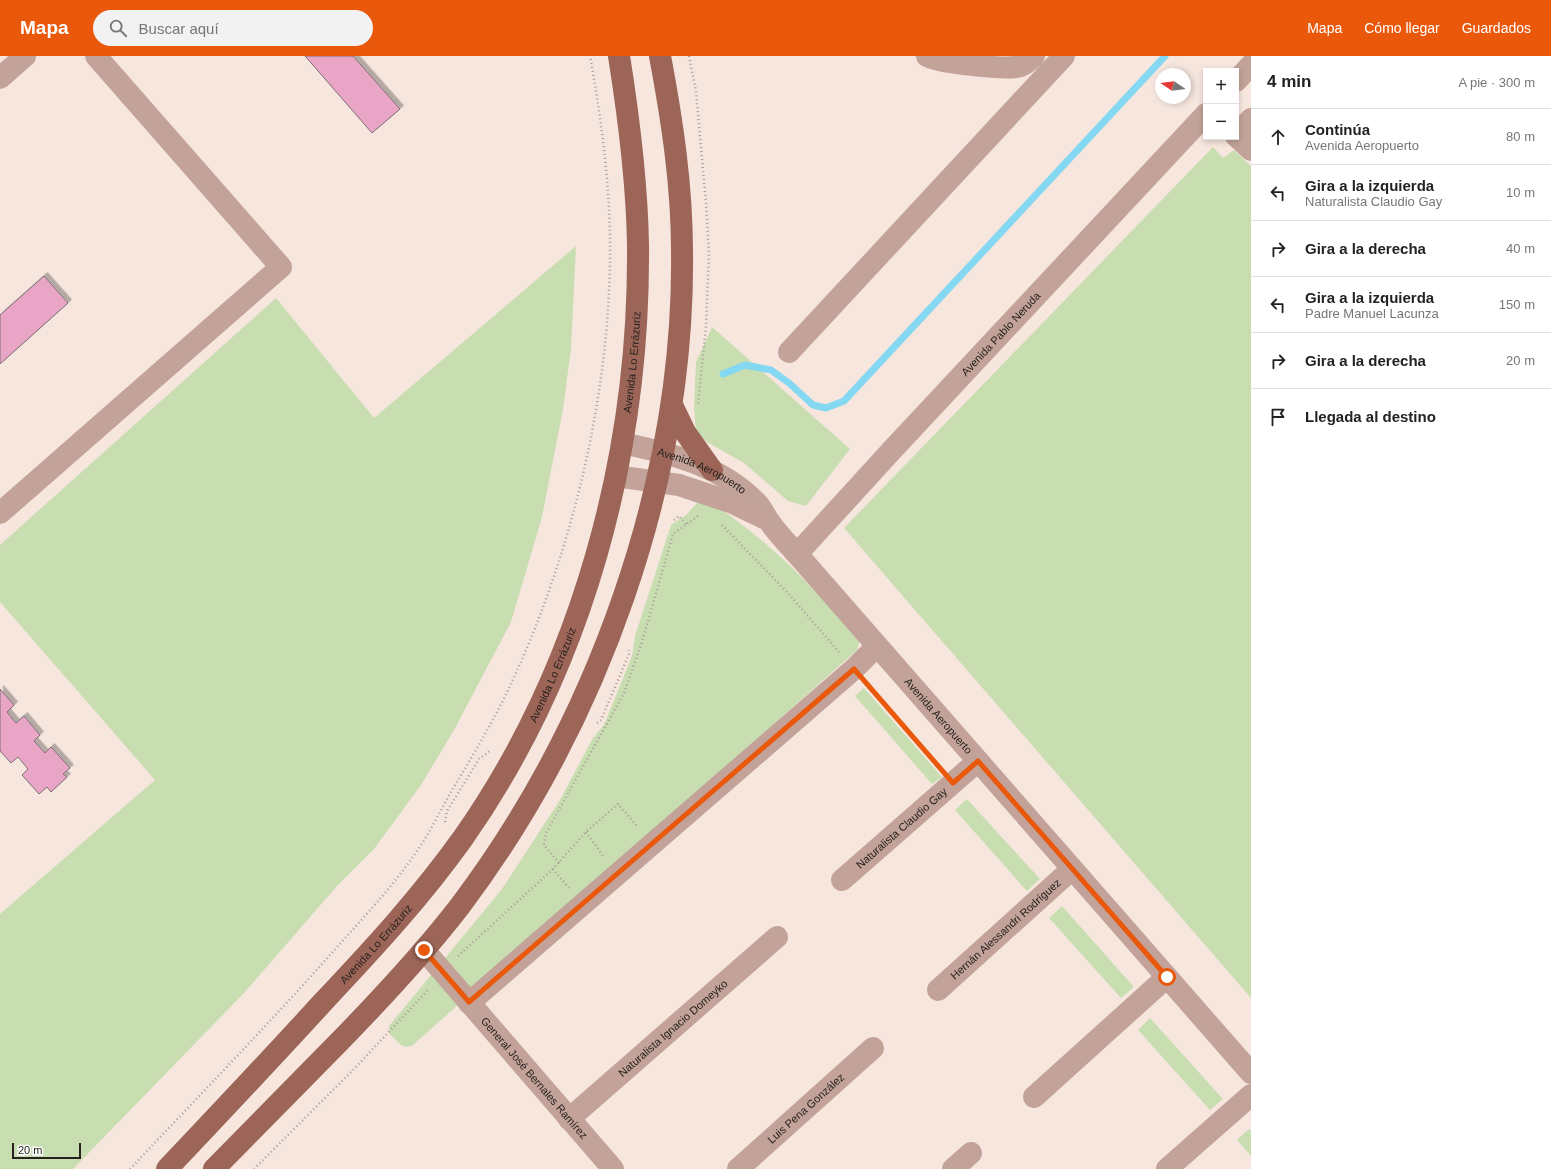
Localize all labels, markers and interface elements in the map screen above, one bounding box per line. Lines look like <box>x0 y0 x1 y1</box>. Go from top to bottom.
search box <box>93 10 373 46</box>
text: Mapa <box>20 17 69 38</box>
icon: search <box>107 17 129 39</box>
text: Buscar aquí <box>139 20 219 37</box>
text: Mapa <box>1307 20 1342 36</box>
text: Cómo llegar <box>1364 20 1440 36</box>
text: Guardados <box>1462 20 1531 36</box>
north arrow <box>1155 68 1191 104</box>
map controls <box>1203 68 1239 140</box>
button: + <box>1203 68 1239 104</box>
text: 4 min <box>1267 72 1311 91</box>
text: A pie · 300 m <box>1458 75 1535 90</box>
button: − <box>1203 104 1239 140</box>
text: Continúa <box>1305 121 1370 138</box>
icon: ahead <box>1267 126 1289 148</box>
text: 80 m <box>1506 129 1535 144</box>
text: Avenida Aeropuerto <box>1305 138 1419 153</box>
text: Gira a la izquierda <box>1305 177 1434 194</box>
icon: left <box>1267 182 1289 204</box>
text: 10 m <box>1506 185 1535 200</box>
text: Naturalista Claudio Gay <box>1305 194 1442 209</box>
icon: right <box>1267 238 1289 260</box>
text: Gira a la derecha <box>1305 240 1426 257</box>
text: 40 m <box>1506 241 1535 256</box>
street label: Avenida Pablo Neruda <box>959 289 1043 378</box>
text: Gira a la izquierda <box>1305 289 1434 306</box>
icon: left <box>1267 294 1289 316</box>
text: 150 m <box>1499 297 1535 312</box>
text: Padre Manuel Lacunza <box>1305 306 1439 321</box>
street label: Avenida Lo Errázuriz <box>621 311 643 414</box>
icon: right <box>1267 350 1289 372</box>
text: Gira a la derecha <box>1305 352 1426 369</box>
text: 20 m <box>1506 353 1535 368</box>
icon: arrive <box>1267 406 1289 428</box>
text: Llegada al destino <box>1305 408 1436 425</box>
street label: Avenida Aeropuerto <box>656 445 748 496</box>
street label: Avenida Lo Errázuriz <box>527 626 578 724</box>
street label: Avenida Aeropuerto <box>902 676 975 756</box>
street label: Naturalista Claudio Gay <box>854 785 950 871</box>
street label: Hernán Alessandri Rodríguez <box>948 876 1063 982</box>
street label: Avenida Lo Errázuriz <box>337 902 414 986</box>
route end <box>415 941 433 959</box>
route start <box>1158 968 1176 986</box>
street label: Naturalista Ignacio Domeyko <box>616 977 730 1079</box>
street label: General José Bernales Ramírez <box>479 1015 590 1141</box>
street label: Luis Pena González <box>765 1071 846 1146</box>
scale bar <box>12 1141 81 1160</box>
text: 20 m <box>18 1144 42 1156</box>

